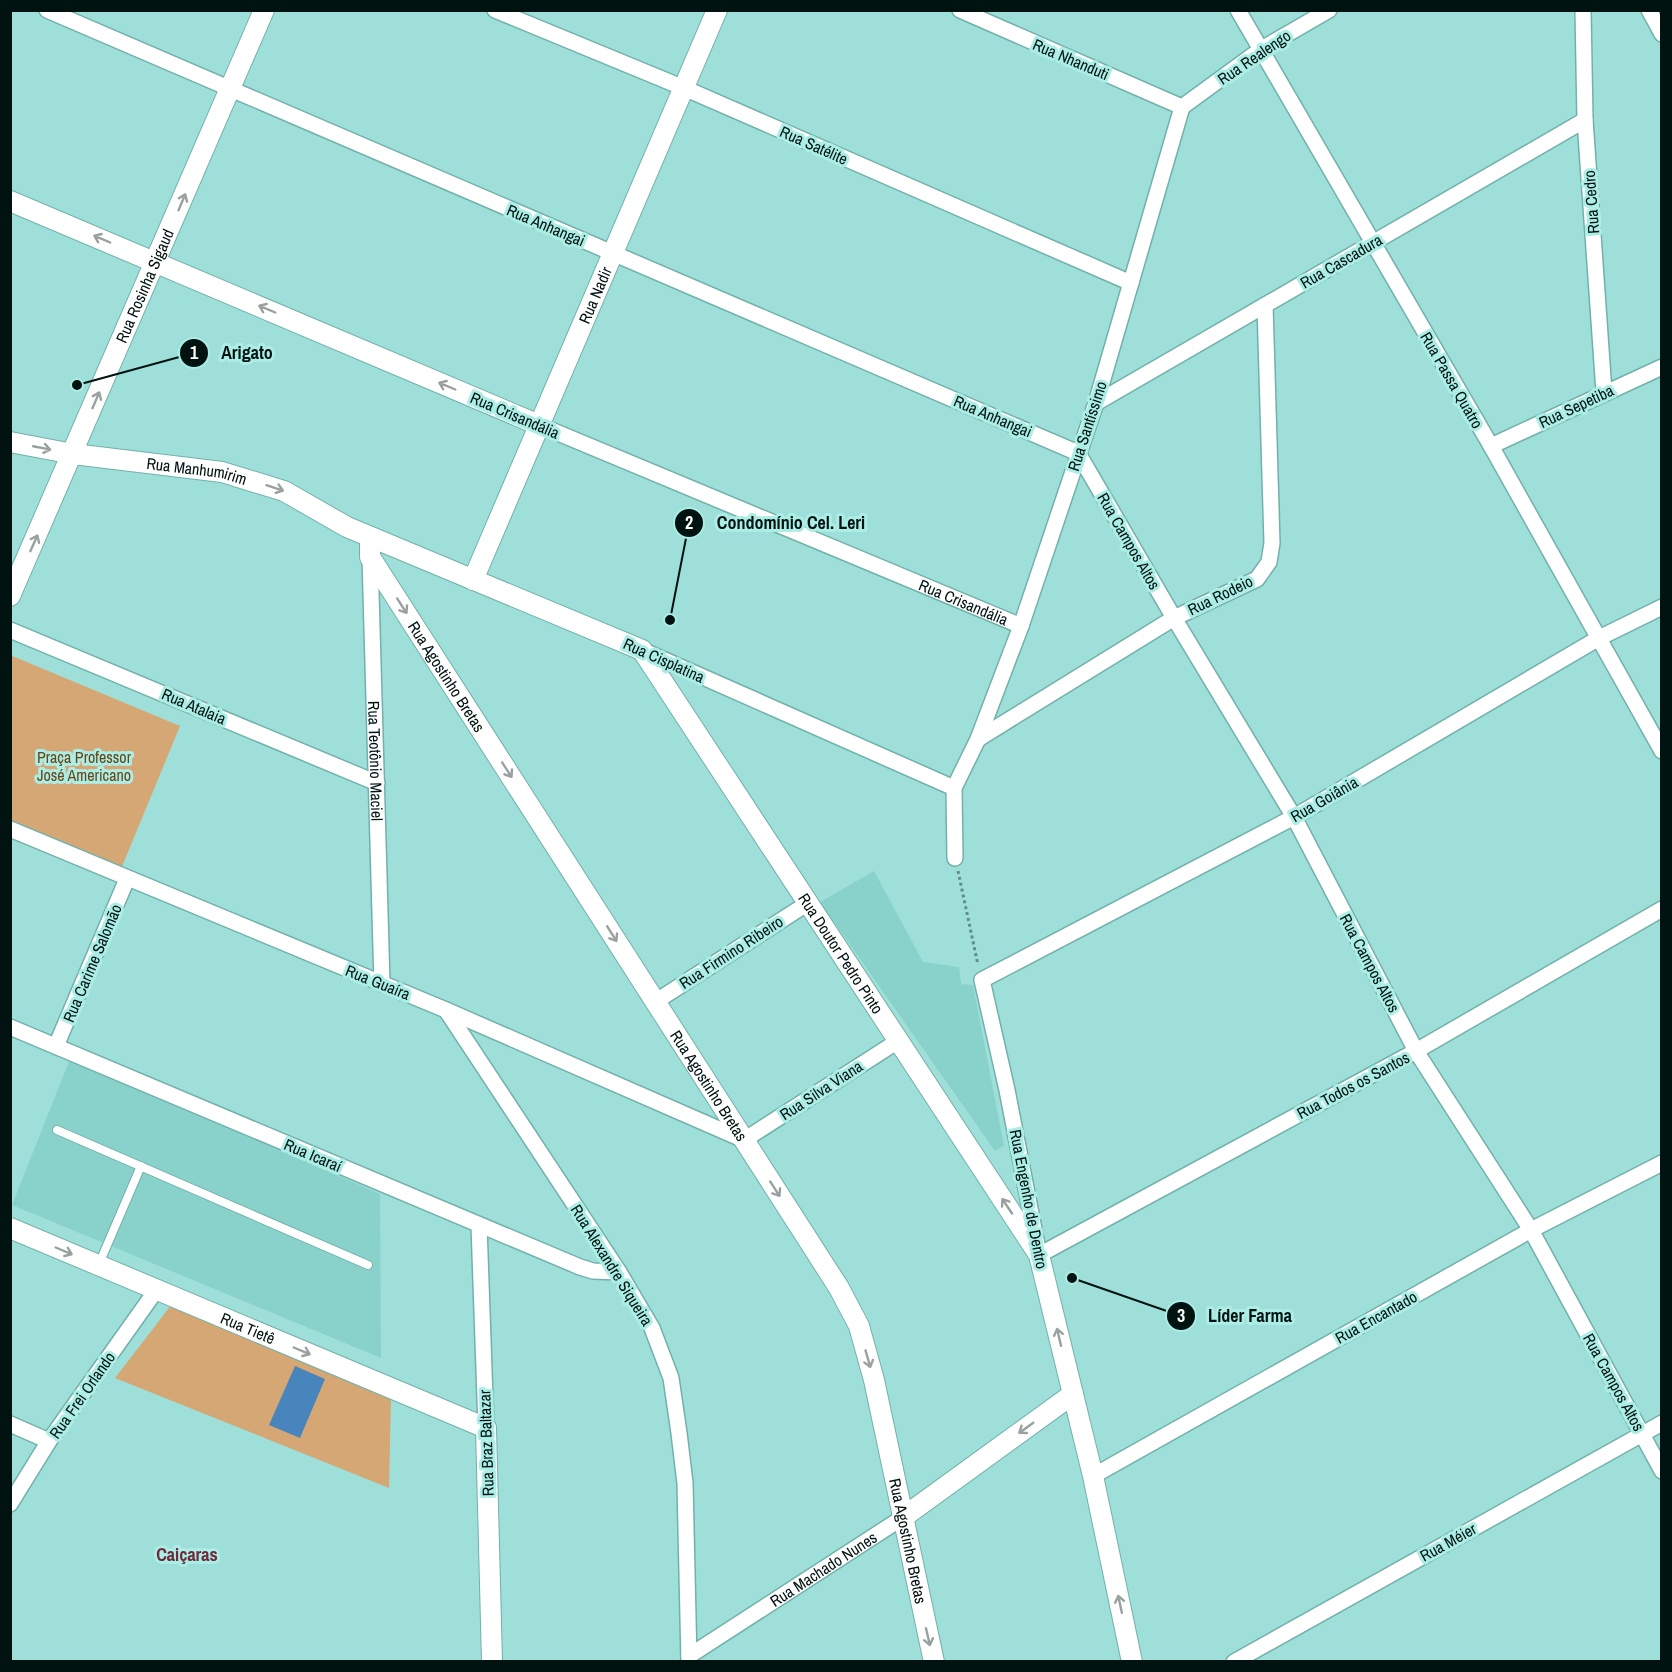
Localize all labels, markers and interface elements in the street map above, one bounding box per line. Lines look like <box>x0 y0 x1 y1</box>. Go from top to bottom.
street label: Rua Realengo <box>1213 24 1295 90</box>
street label: Rua Nhanduti <box>1029 33 1113 85</box>
street label: Rua Satélite <box>777 120 851 170</box>
street label: Rua Cedro <box>1578 170 1604 234</box>
one-way arrow <box>177 193 188 212</box>
street label: Rua Anhangai <box>503 199 589 251</box>
street label: Rua Rosinha Sigaud <box>110 226 179 346</box>
street label: Rua Cascadura <box>1296 228 1387 293</box>
one-way arrow <box>93 233 112 244</box>
street label: Rua Nadir <box>573 263 617 327</box>
one-way arrow <box>259 303 277 314</box>
street label: Rua Passa Quatro <box>1415 328 1489 432</box>
callout: Arigato <box>179 335 285 371</box>
text: 1 <box>190 340 199 365</box>
text: Arigato <box>221 340 273 365</box>
street label: Rua Santíssimo <box>1062 378 1112 474</box>
street label: Rua Sepetiba <box>1535 379 1618 433</box>
one-way arrow <box>438 380 457 391</box>
street label: Rua Crisandália <box>467 386 564 444</box>
street label: Rua Anhangai <box>950 390 1036 442</box>
one-way arrow <box>91 392 102 410</box>
one-way arrow <box>31 443 51 454</box>
street label: Rua Manhumirim <box>145 452 250 490</box>
one-way arrow <box>265 483 284 494</box>
street label: Rua Campos Altos <box>1092 488 1166 594</box>
callout: Condomínio Cel. Leri <box>674 505 877 541</box>
text: 2 <box>685 510 693 535</box>
text: Condomínio Cel. Leri <box>717 510 865 535</box>
one-way arrow <box>29 534 40 552</box>
street label: Rua Rodeio <box>1184 570 1256 620</box>
street label: Rua Crisandália <box>916 574 1012 631</box>
one-way arrow <box>396 597 408 614</box>
street label: Rua Agostinho Bretas <box>403 617 490 736</box>
street label: Rua Cisplatina <box>620 632 709 688</box>
street label: Rua Atalaia <box>158 683 230 730</box>
street label: Rua Teotônio Maciel <box>363 701 388 821</box>
park label: Praça Professor José Americano <box>37 746 132 786</box>
one-way arrow <box>502 761 514 778</box>
street label: Rua Goiânia <box>1286 771 1362 827</box>
street label: Rua Doutor Pedro Pinto <box>793 889 889 1018</box>
street label: Rua Carime Salomão <box>57 901 127 1025</box>
street label: Rua Firmino Ribeiro <box>675 910 787 994</box>
street label: Rua Campos Altos <box>1335 910 1405 1016</box>
one-way arrow <box>607 925 619 942</box>
street label: Rua Guaíra <box>342 959 414 1005</box>
street label: Rua Agostinho Bretas <box>665 1026 753 1145</box>
street label: Rua Todos os Santos <box>1293 1046 1413 1124</box>
street label: Rua Silva Viana <box>775 1055 867 1125</box>
street label: Rua Engenho de Dentro <box>1005 1127 1053 1271</box>
street label: Rua Icaraí <box>281 1133 345 1177</box>
one-way arrow <box>770 1180 782 1197</box>
one-way arrow <box>1001 1198 1013 1215</box>
street label: Rua Alexandre Siqueira <box>566 1200 659 1330</box>
one-way arrow <box>55 1246 73 1257</box>
street label: Rua Encantado <box>1331 1285 1421 1349</box>
callout: Líder Farma <box>1166 1298 1304 1334</box>
text: 3 <box>1177 1303 1185 1328</box>
text: Líder Farma <box>1208 1303 1293 1328</box>
street label: Rua Tietê <box>217 1307 278 1349</box>
one-way arrow <box>1053 1328 1065 1347</box>
street label: Rua Campos Altos <box>1578 1329 1650 1435</box>
one-way arrow <box>293 1346 311 1357</box>
street label: Rua Frei Orlando <box>44 1347 120 1443</box>
one-way arrow <box>863 1349 874 1368</box>
street label: Rua Braz Baltazar <box>473 1389 499 1497</box>
one-way arrow <box>1018 1422 1034 1435</box>
street label: Rua Agostinho Bretas <box>884 1476 932 1606</box>
street label: Rua Méier <box>1416 1517 1481 1566</box>
street label: Rua Machado Nunes <box>766 1526 881 1612</box>
district label: Caiçaras <box>156 1542 218 1567</box>
one-way arrow <box>1114 1595 1125 1615</box>
one-way arrow <box>923 1626 934 1646</box>

